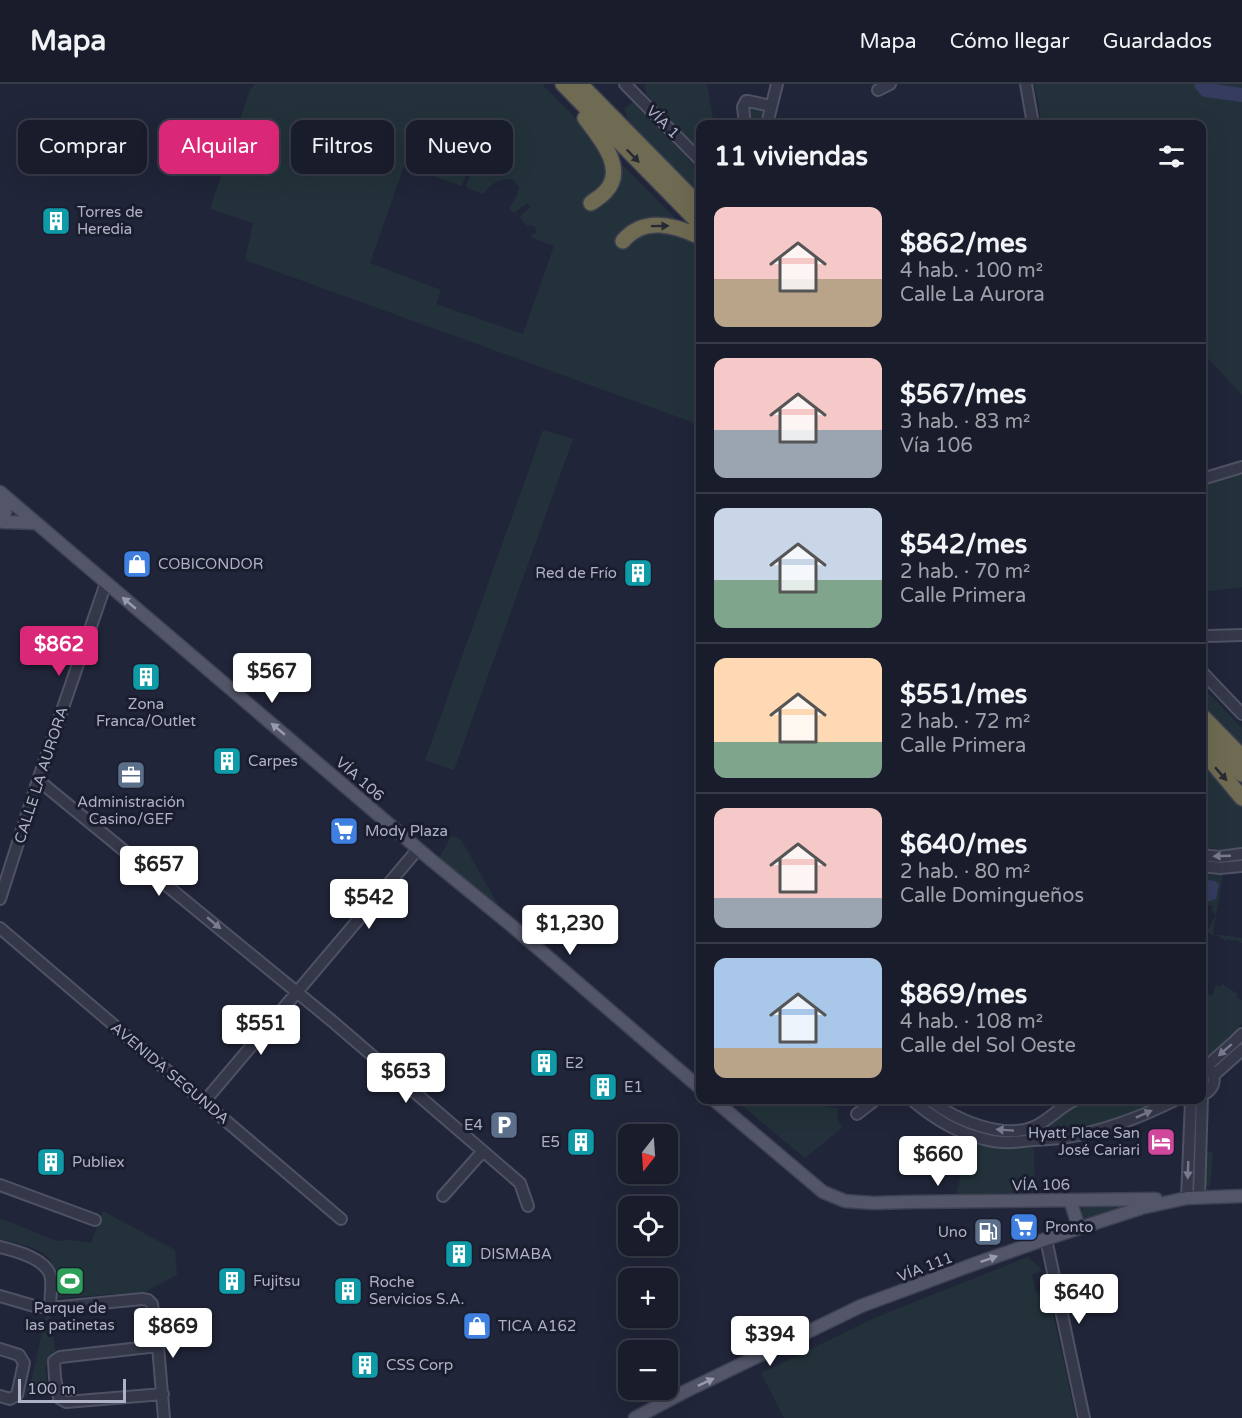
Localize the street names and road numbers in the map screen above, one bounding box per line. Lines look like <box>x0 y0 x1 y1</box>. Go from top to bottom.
street label: VÍA 1 <box>643 102 683 142</box>
street label: CALLE LA AURORA <box>10 704 72 846</box>
street label: VÍA 106 <box>332 753 388 805</box>
street label: AVENIDA SEGUNDA <box>107 1018 233 1128</box>
street label: VÍA 106 <box>1012 1175 1070 1195</box>
street label: VÍA 111 <box>895 1248 955 1286</box>

